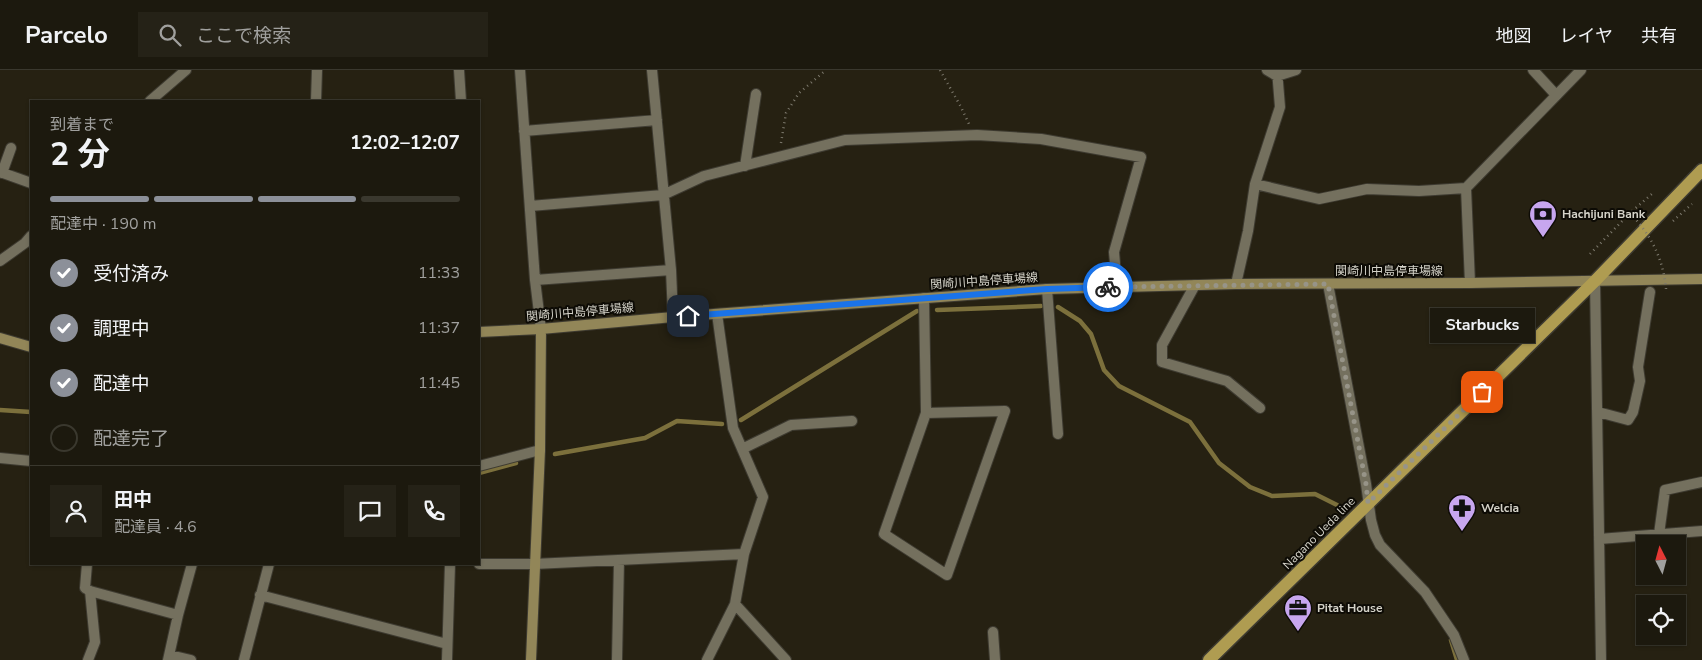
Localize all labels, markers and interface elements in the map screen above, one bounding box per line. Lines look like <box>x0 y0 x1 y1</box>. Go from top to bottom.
search box <box>138 12 488 57</box>
text: Parcelo <box>25 19 108 51</box>
icon: search <box>156 21 184 49</box>
text: ここで検索 <box>196 23 291 49</box>
text: 地図 <box>1496 24 1532 48</box>
text: レイヤ <box>1560 24 1613 48</box>
text: 共有 <box>1641 24 1677 48</box>
text: 到着まで <box>50 114 114 136</box>
text: 12:02–12:07 <box>350 130 460 156</box>
text: 2 分 <box>50 133 110 176</box>
bank icon: Hachijuni Bank <box>1528 199 1558 238</box>
place label: Hachijuni Bank <box>1562 206 1646 222</box>
text: 配達中 · 190 m <box>50 213 156 235</box>
icon: check <box>50 259 78 287</box>
text: 受付済み <box>93 261 169 287</box>
text: 11:33 <box>418 262 460 284</box>
courier <box>1083 262 1133 312</box>
street label: 関崎川中島停車場線 <box>1335 263 1443 279</box>
street label: 関崎川中島停車場線 <box>930 269 1038 293</box>
icon: bike <box>1094 273 1122 301</box>
pin <box>667 295 709 337</box>
street label: 関崎川中島停車場線 <box>526 299 634 325</box>
icon: home <box>674 302 702 330</box>
callout: Starbucks <box>1430 307 1534 342</box>
icon: check <box>50 314 78 342</box>
text: Starbucks <box>1446 314 1519 336</box>
text: 調理中 <box>93 316 150 342</box>
text: 11:37 <box>418 317 460 339</box>
icon: check <box>50 369 78 397</box>
text: 配達中 <box>93 371 150 397</box>
pin <box>1461 371 1503 413</box>
text: 11:45 <box>418 372 460 394</box>
icon: bag <box>1468 378 1496 406</box>
text: 配達完了 <box>93 426 169 452</box>
button: person <box>50 485 102 537</box>
button: chat <box>344 485 396 537</box>
button: phone <box>408 485 460 537</box>
text: 田中 <box>114 487 152 513</box>
street label: Nagano Ueda line <box>1279 493 1359 573</box>
pharmacy icon: Welcia <box>1447 493 1477 532</box>
place label: Welcia <box>1481 500 1519 516</box>
text: 配達員 · 4.6 <box>114 516 197 538</box>
north arrow <box>1636 535 1686 585</box>
map controls <box>1636 535 1686 645</box>
office icon: Pitat House <box>1283 593 1313 632</box>
button: locate <box>1636 595 1686 645</box>
place label: Pitat House <box>1317 600 1383 616</box>

